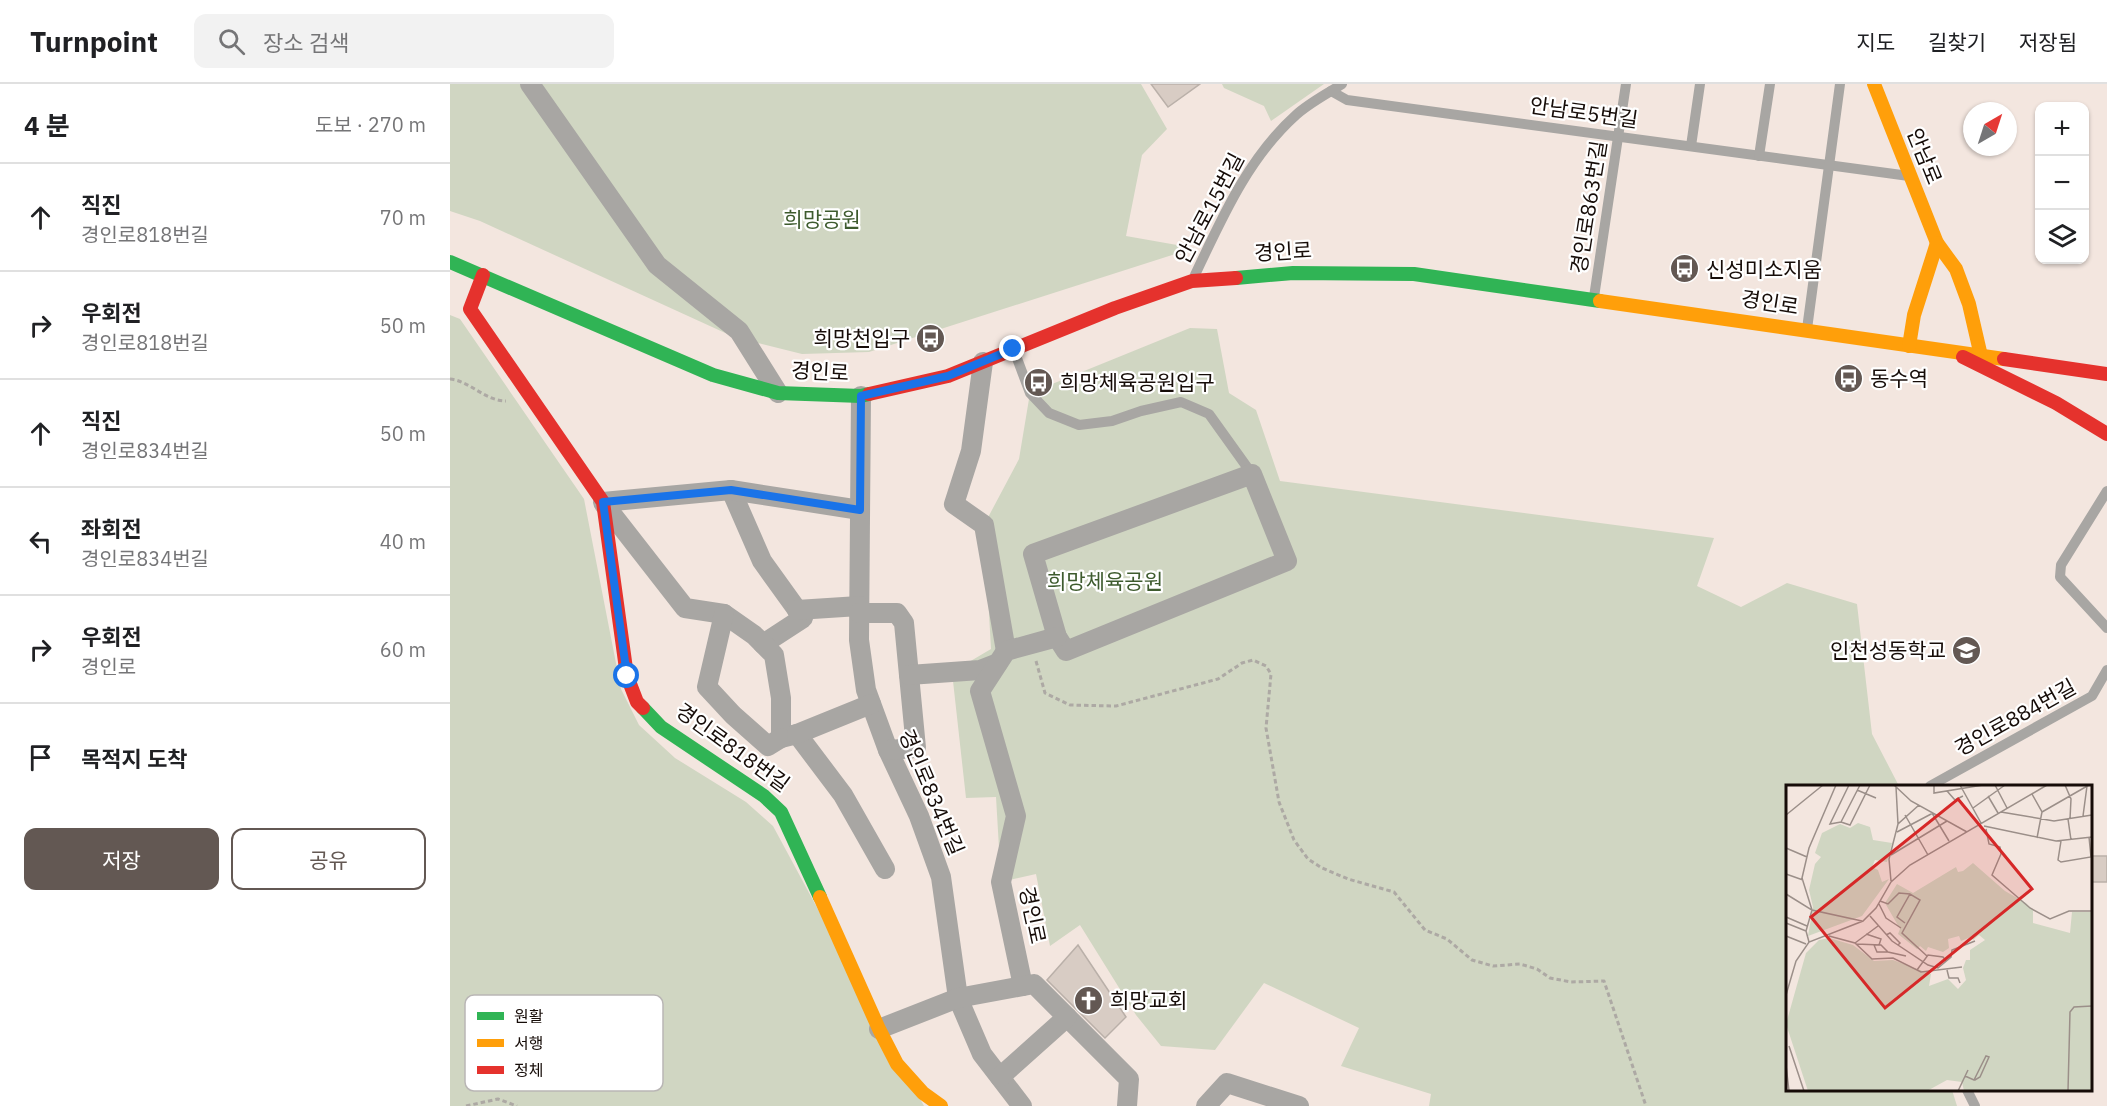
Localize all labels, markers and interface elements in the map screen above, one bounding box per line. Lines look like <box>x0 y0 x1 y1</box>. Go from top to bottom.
search box <box>194 14 614 68</box>
text: Turnpoint <box>30 23 158 60</box>
icon: search <box>215 25 248 58</box>
text: 장소 검색 <box>263 28 349 57</box>
text: 지도 <box>1856 28 1895 56</box>
text: 길찾기 <box>1928 28 1986 56</box>
text: 저장됨 <box>2019 28 2077 56</box>
street label: 안남로5번길 <box>1528 91 1640 133</box>
north arrow <box>1963 102 2017 156</box>
map controls <box>2035 102 2089 264</box>
button: + <box>2035 102 2089 156</box>
text: 4 분 <box>24 108 70 142</box>
text: 도보 · 270 m <box>315 111 426 138</box>
street label: 안남로 <box>1901 124 1949 188</box>
street label: 경인로863번길 <box>1564 138 1612 276</box>
street label: 안남로15번길 <box>1168 148 1250 268</box>
button: − <box>2035 156 2089 210</box>
text: 직진 <box>81 190 121 219</box>
icon: ahead <box>24 201 57 234</box>
text: 70 m <box>380 204 426 231</box>
park label: 희망공원 <box>783 205 861 233</box>
button: layers <box>2035 210 2089 264</box>
text: 경인로818번길 <box>81 221 209 248</box>
street label: 경인로 <box>1253 236 1313 266</box>
bus stop icon: 신성미소지움 <box>1669 253 1701 285</box>
place label: 신성미소지움 <box>1706 255 1822 283</box>
street label: 경인로 <box>1739 284 1801 320</box>
text: 우회전 <box>81 298 142 327</box>
icon: right <box>24 309 57 342</box>
text: 50 m <box>380 312 426 339</box>
bus stop icon: 희망천입구 <box>915 322 947 354</box>
place label: 희망천입구 <box>813 324 910 352</box>
text: 경인로818번길 <box>81 329 209 356</box>
route end <box>999 335 1025 361</box>
street label: 경인로 <box>790 356 850 386</box>
bus stop icon: 동수역 <box>1833 362 1865 394</box>
place label: 동수역 <box>1870 364 1928 392</box>
bus stop icon: 희망체육공원입구 <box>1023 366 1055 398</box>
place label: 희망체육공원입구 <box>1060 368 1215 396</box>
text: 직진 <box>81 406 121 435</box>
icon: ahead <box>24 417 57 450</box>
text: 50 m <box>380 420 426 447</box>
text: 경인로834번길 <box>81 437 209 464</box>
text: 좌회전 <box>81 514 142 543</box>
icon: left <box>24 525 57 558</box>
text: 40 m <box>380 528 426 555</box>
text: 경인로834번길 <box>81 545 209 572</box>
park label: 희망체육공원 <box>1047 567 1163 595</box>
text: 우회전 <box>81 622 142 651</box>
icon: right <box>24 633 57 666</box>
school or university icon: 인천성동학교 <box>1951 634 1983 666</box>
text: 60 m <box>380 636 426 663</box>
place label: 인천성동학교 <box>1830 636 1946 664</box>
text: 경인로 <box>81 653 136 680</box>
route start <box>613 662 639 688</box>
street label: 경인로884번길 <box>1949 672 2081 762</box>
street label: 경인로818번길 <box>670 696 796 798</box>
street label: 경인로834번길 <box>893 725 971 859</box>
icon: arrive <box>24 741 57 774</box>
text: 목적지 도착 <box>81 744 187 773</box>
inset map <box>1786 785 2092 1091</box>
button: 저장 <box>24 828 219 890</box>
button: 공유 <box>231 828 426 890</box>
street label: 경인로 <box>1013 884 1053 946</box>
church icon: 희망교회 <box>1073 984 1105 1016</box>
place label: 희망교회 <box>1110 986 1187 1014</box>
legend <box>465 995 663 1091</box>
text: 원활 <box>514 1006 544 1026</box>
text: 서행 <box>514 1033 543 1053</box>
text: 정체 <box>514 1060 543 1080</box>

